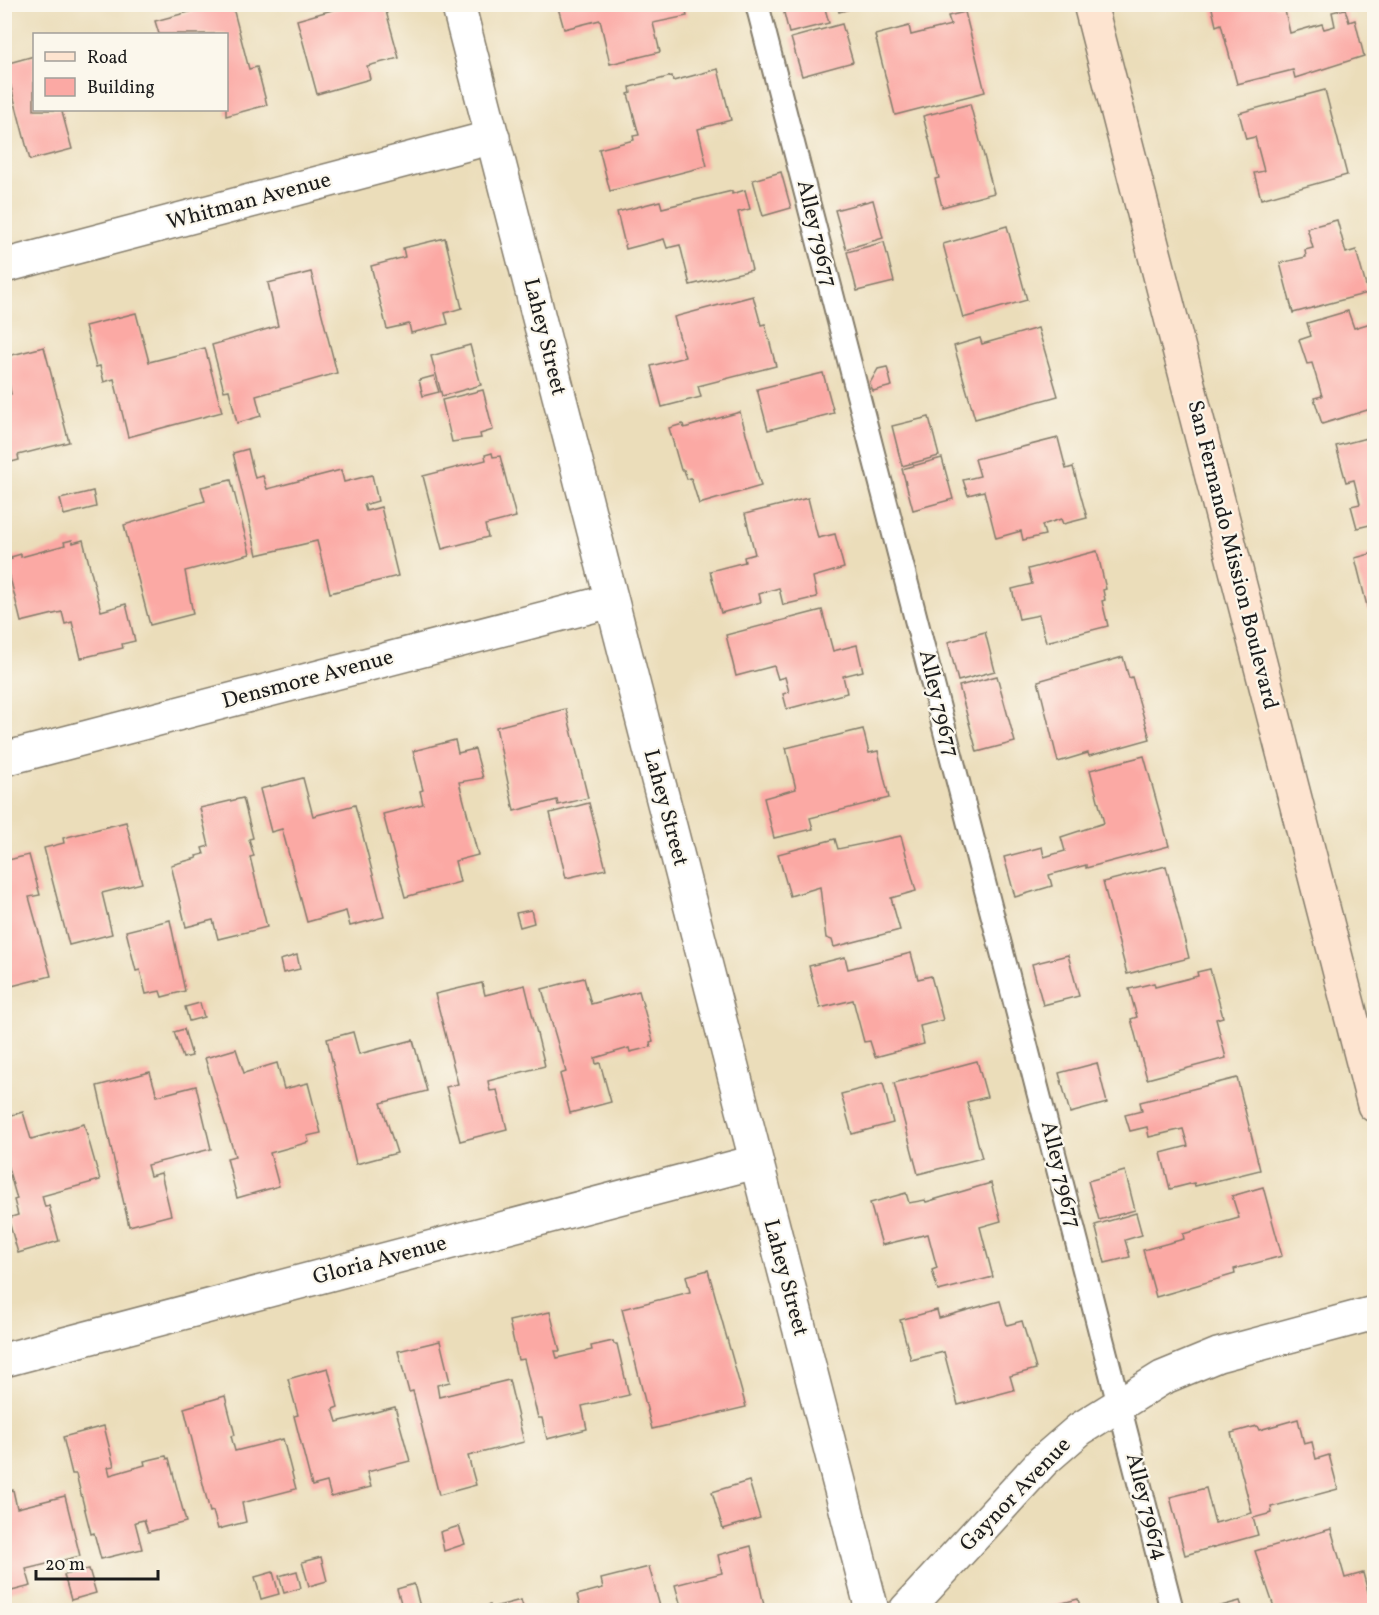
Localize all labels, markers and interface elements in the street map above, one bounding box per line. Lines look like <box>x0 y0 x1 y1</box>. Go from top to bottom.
legend <box>33 33 228 111</box>
text: Road <box>87 46 128 71</box>
text: Building <box>87 76 155 101</box>
street label: Whitman Avenue <box>163 165 335 239</box>
street label: Alley 79677 <box>788 177 844 291</box>
street label: Lahey Street <box>514 275 574 399</box>
street label: San Fernando Mission Boulevard <box>1179 397 1285 713</box>
street label: Densmore Avenue <box>219 642 397 718</box>
street label: Alley 79677 <box>910 647 966 761</box>
street label: Lahey Street <box>635 746 696 870</box>
street label: Alley 79677 <box>1032 1118 1088 1232</box>
street label: Lahey Street <box>755 1216 816 1340</box>
street label: Gloria Avenue <box>310 1228 450 1294</box>
street label: Gaynor Avenue <box>953 1431 1079 1559</box>
street label: Alley 79674 <box>1117 1450 1175 1564</box>
scale bar <box>36 1543 158 1581</box>
text: 20 m <box>45 1553 85 1578</box>

